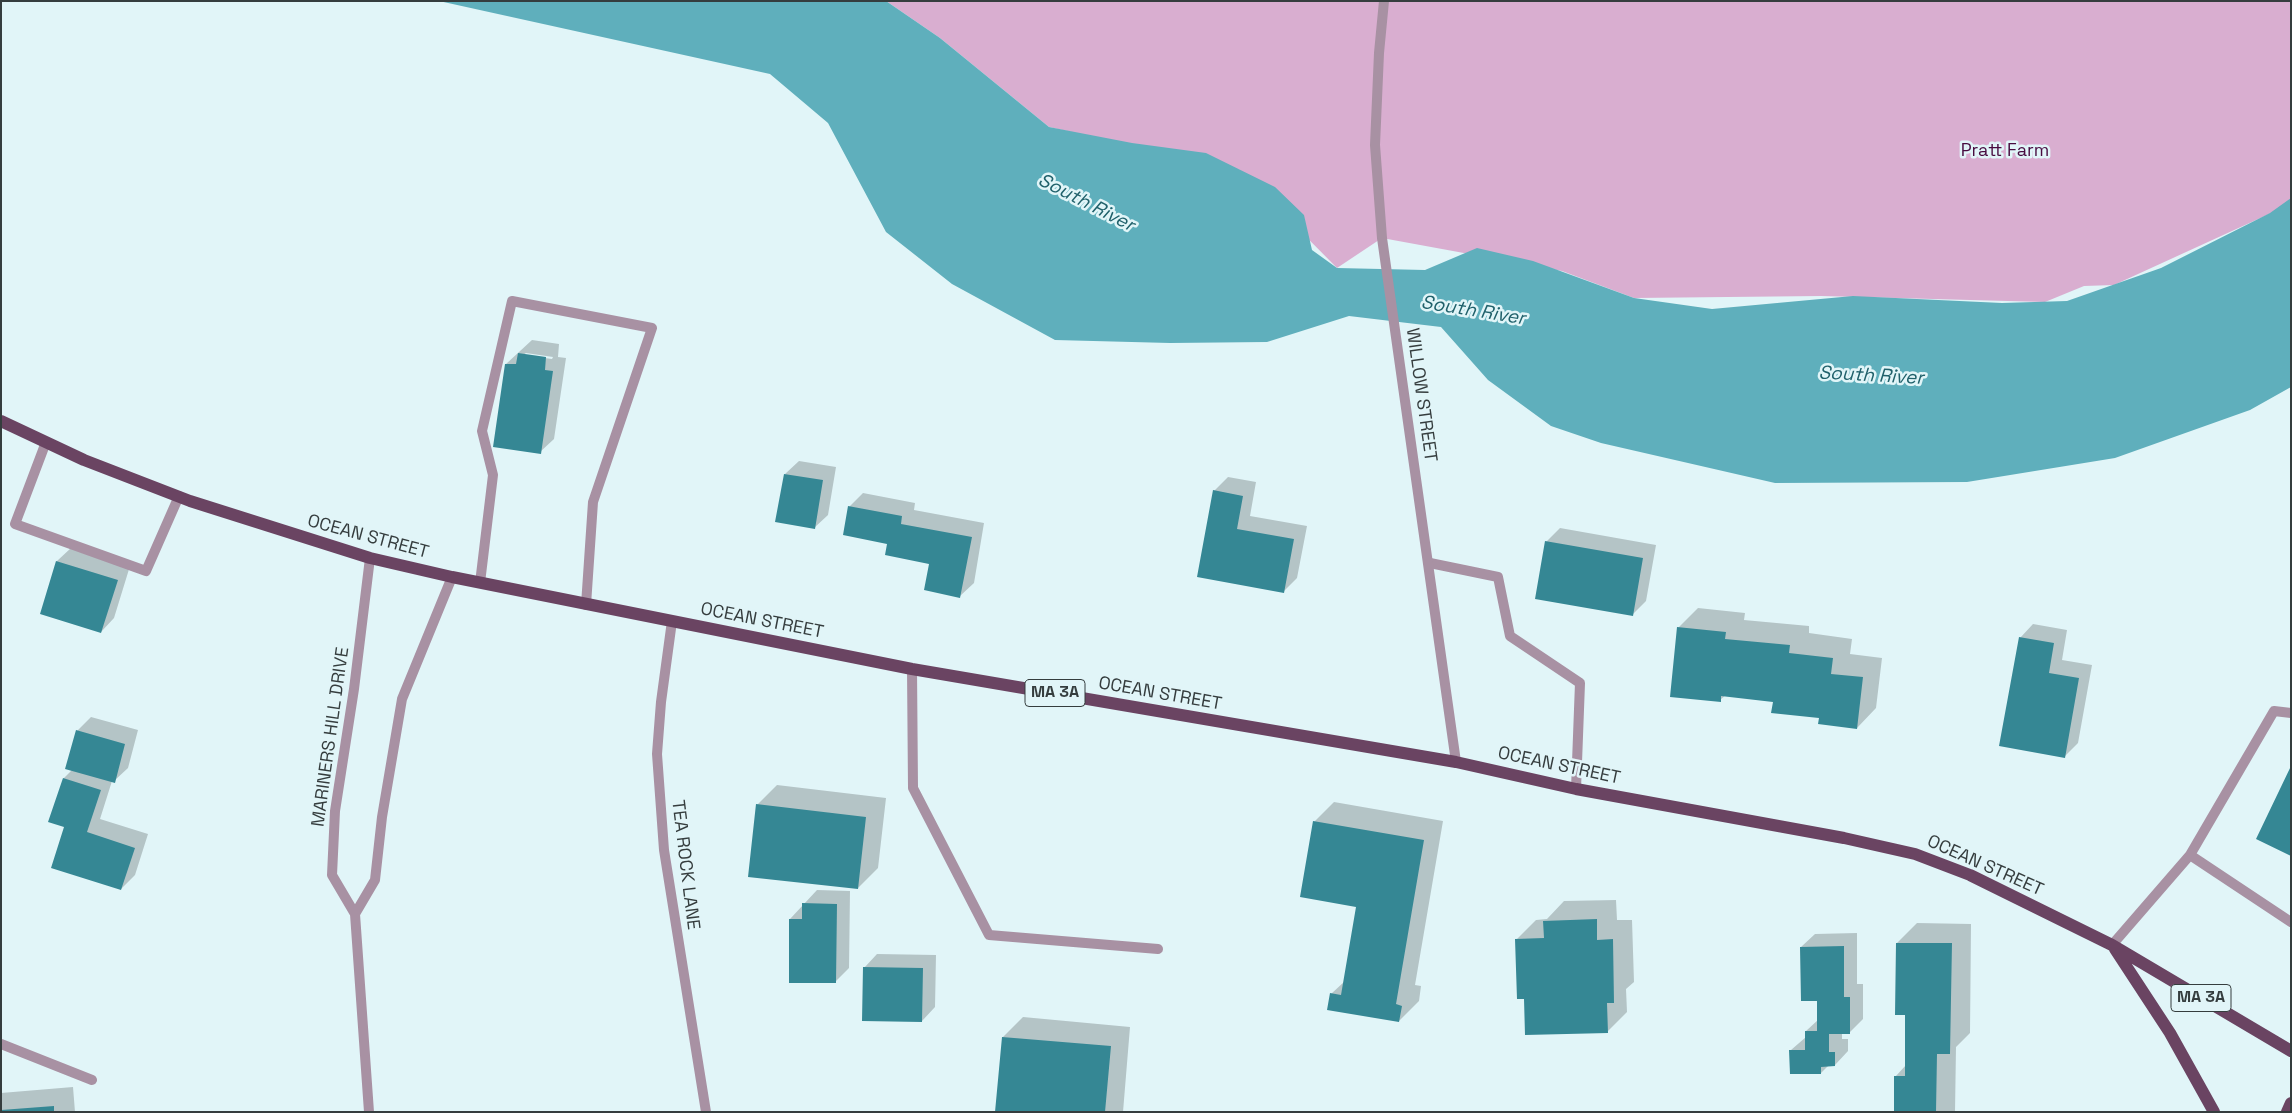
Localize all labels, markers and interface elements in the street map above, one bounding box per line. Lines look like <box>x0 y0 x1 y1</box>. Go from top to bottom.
park label: Pratt Farm <box>1961 140 2049 162</box>
water label: South River <box>1034 169 1138 237</box>
water label: South River <box>1419 292 1527 330</box>
street label: WILLOW STREET <box>1401 327 1441 463</box>
water label: South River <box>1818 362 1924 390</box>
street label: OCEAN STREET <box>305 510 431 564</box>
street label: OCEAN STREET <box>699 598 825 644</box>
street label: MARINERS HILL DRIVE <box>308 646 354 828</box>
street label: OCEAN STREET <box>1097 673 1223 715</box>
road number: MA 3A <box>1025 680 1085 706</box>
street label: OCEAN STREET <box>1496 742 1622 790</box>
street label: TEA ROCK LANE <box>666 799 704 931</box>
street label: OCEAN STREET <box>1924 831 2046 901</box>
road number: MA 3A <box>2171 984 2231 1011</box>

